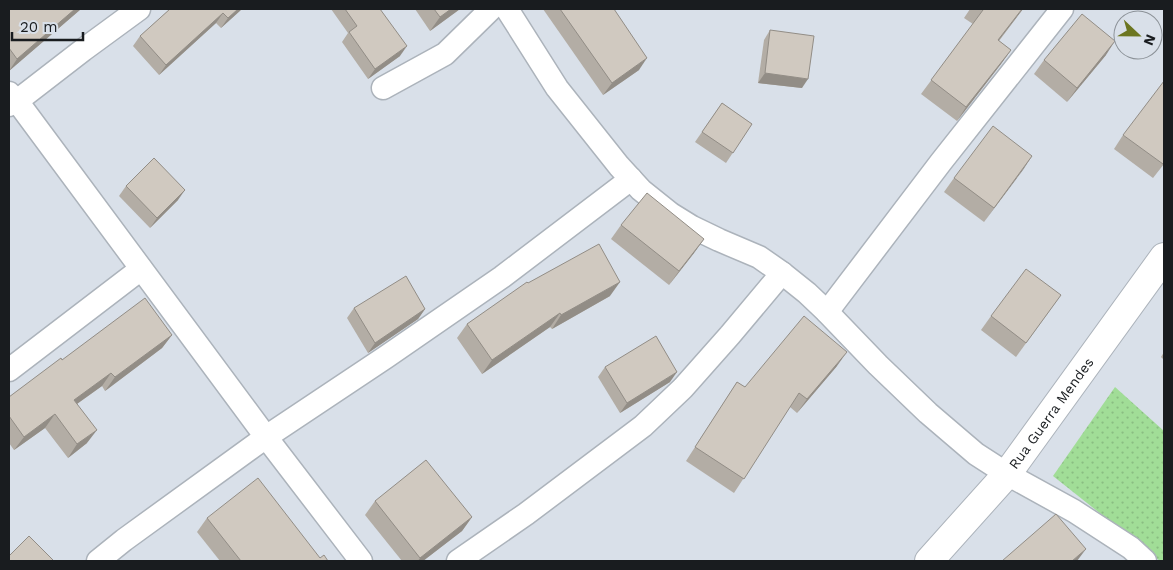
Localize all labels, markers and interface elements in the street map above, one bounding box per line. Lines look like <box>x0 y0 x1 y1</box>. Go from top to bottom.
scale bar <box>12 10 84 42</box>
north arrow <box>1113 10 1163 60</box>
text: 20 m <box>20 18 58 36</box>
text: N <box>1141 32 1159 48</box>
street label: Rua Guerra Mendes <box>1005 354 1097 472</box>

